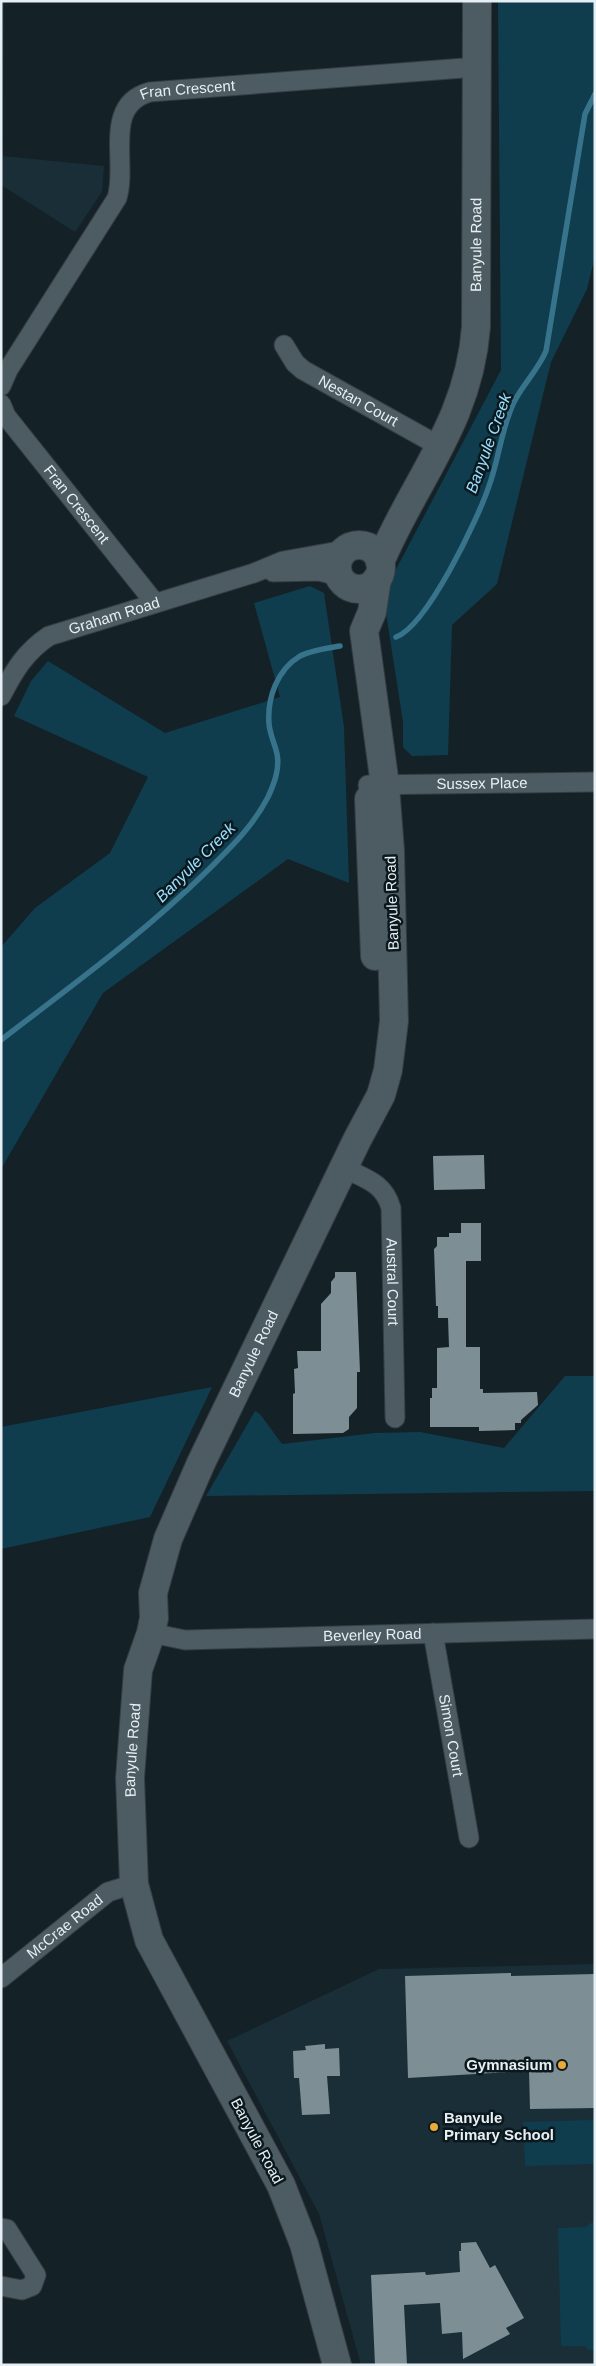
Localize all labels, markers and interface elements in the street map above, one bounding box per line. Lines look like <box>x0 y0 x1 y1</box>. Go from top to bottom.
street label: Fran Crescent <box>137 76 236 103</box>
street label: Banyule Road <box>467 198 484 292</box>
street label: Nestan Court <box>316 371 402 430</box>
water label: Banyule Creek <box>463 390 515 495</box>
street label: Fran Crescent <box>41 462 114 547</box>
street label: Graham Road <box>67 594 162 637</box>
street label: Sussex Place <box>436 774 528 792</box>
water label: Banyule Creek <box>152 819 239 905</box>
street label: Banyule Road <box>381 856 402 950</box>
street label: Austral Court <box>384 1238 402 1326</box>
street label: Banyule Road <box>225 1308 281 1400</box>
street label: Beverley Road <box>323 1625 422 1644</box>
street label: Simon Court <box>436 1693 467 1779</box>
street label: Banyule Road <box>121 1702 144 1798</box>
street label: McCrae Road <box>23 1891 106 1962</box>
place label: Gymnasium <box>466 2056 552 2073</box>
marker: Gymnasium <box>556 2059 568 2071</box>
street label: Banyule Road <box>228 2095 287 2186</box>
place label: Banyule Primary School <box>444 2109 554 2143</box>
marker: Banyule Primary School <box>428 2121 440 2133</box>

